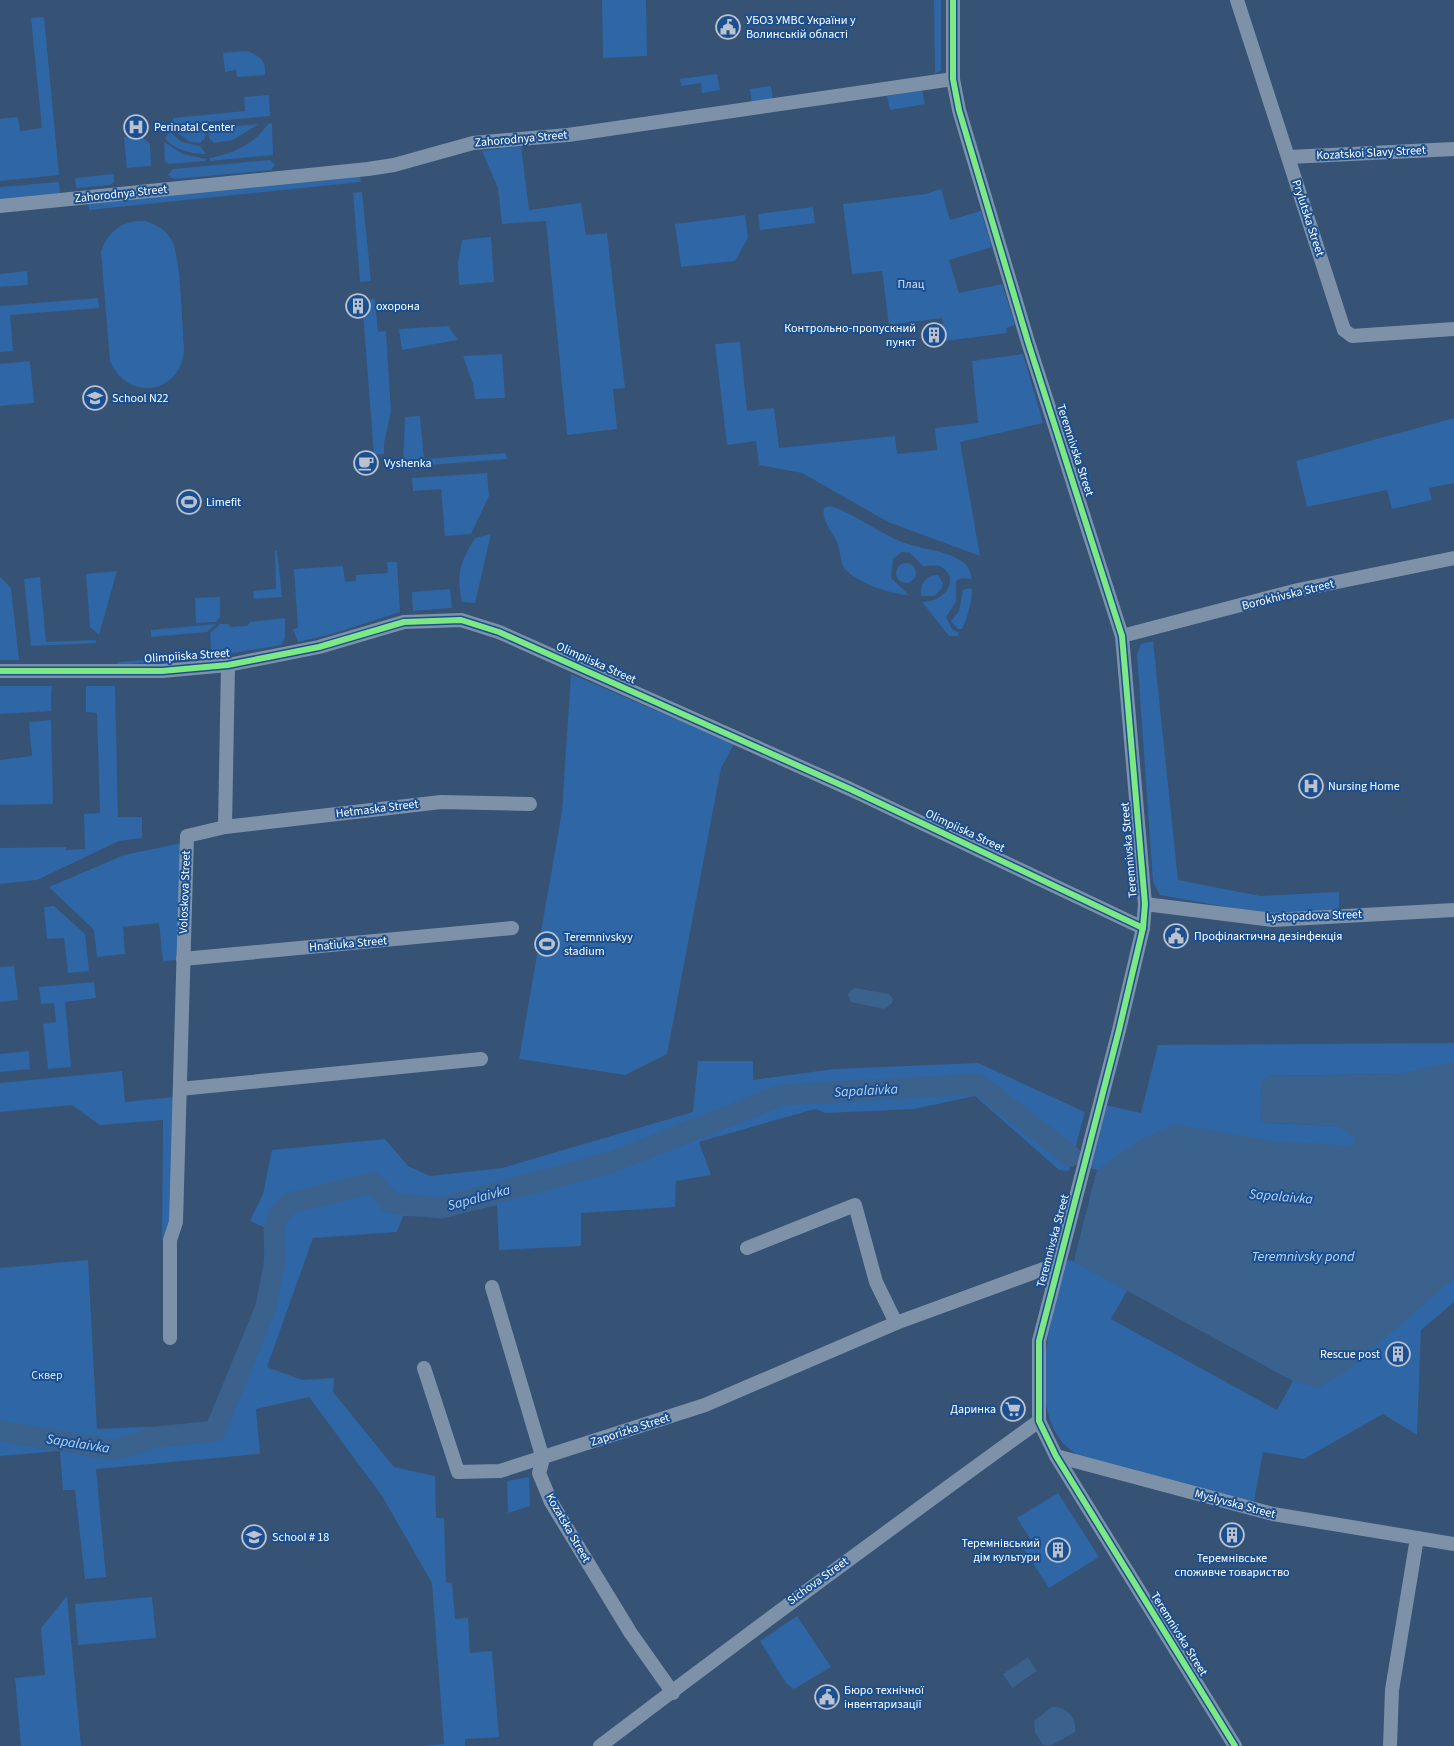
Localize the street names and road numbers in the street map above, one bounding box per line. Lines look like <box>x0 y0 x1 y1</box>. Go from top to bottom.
street label: Zahorodnya Street <box>474 126 568 152</box>
street label: Kozatskoi Slavy Street <box>1316 142 1426 164</box>
street label: Prylutska Street <box>1288 177 1328 259</box>
street label: Zahorodnya Street <box>74 181 168 207</box>
street label: Teremnivska Street <box>1052 402 1098 498</box>
street label: Borokhivska Street <box>1240 575 1336 615</box>
street label: Olimpiiska Street <box>553 638 639 688</box>
street label: Olimpiiska Street <box>144 645 230 667</box>
street label: Hetmaska Street <box>335 796 419 822</box>
street label: Teremnivska Street <box>1116 801 1142 899</box>
street label: Olimpiiska Street <box>923 805 1007 857</box>
street label: Voloskova Street <box>175 850 195 934</box>
street label: Lystopadova Street <box>1266 906 1362 926</box>
street label: Hnatiuka Street <box>308 932 388 956</box>
street label: Teremnivska Street <box>1032 1192 1074 1290</box>
street label: Zaporizka Street <box>588 1409 672 1451</box>
street label: Myslyvska Street <box>1193 1485 1277 1523</box>
street label: Kozatska Street <box>541 1490 595 1566</box>
street label: Sichova Street <box>784 1553 852 1609</box>
street label: Teremnivska Street <box>1146 1589 1212 1679</box>

